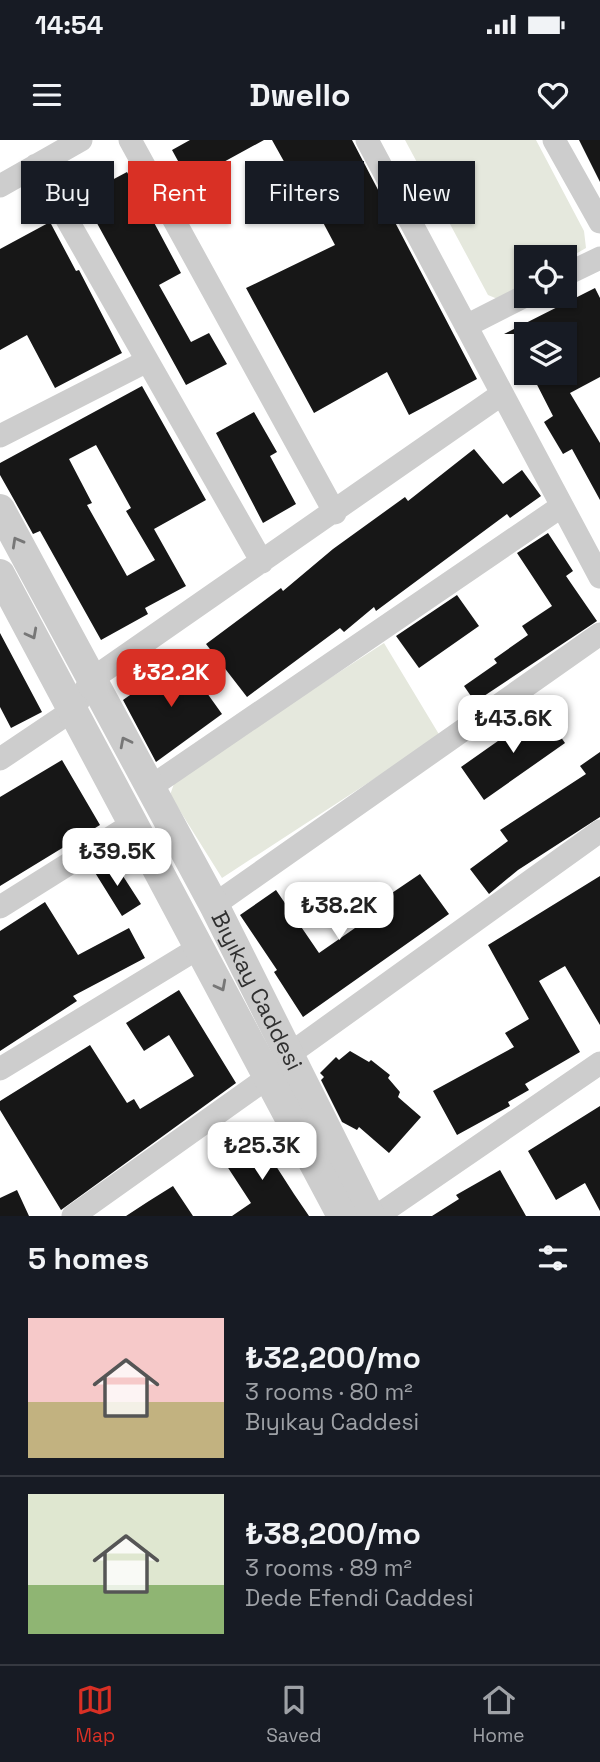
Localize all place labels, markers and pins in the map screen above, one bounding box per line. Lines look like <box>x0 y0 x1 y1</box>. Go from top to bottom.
pin: ₺32.2K <box>114 650 228 709</box>
pin: ₺43.6K <box>456 696 570 755</box>
pin: ₺39.5K <box>60 828 174 888</box>
pin: ₺38.2K <box>282 882 396 942</box>
pin: ₺25.3K <box>205 1122 319 1182</box>

